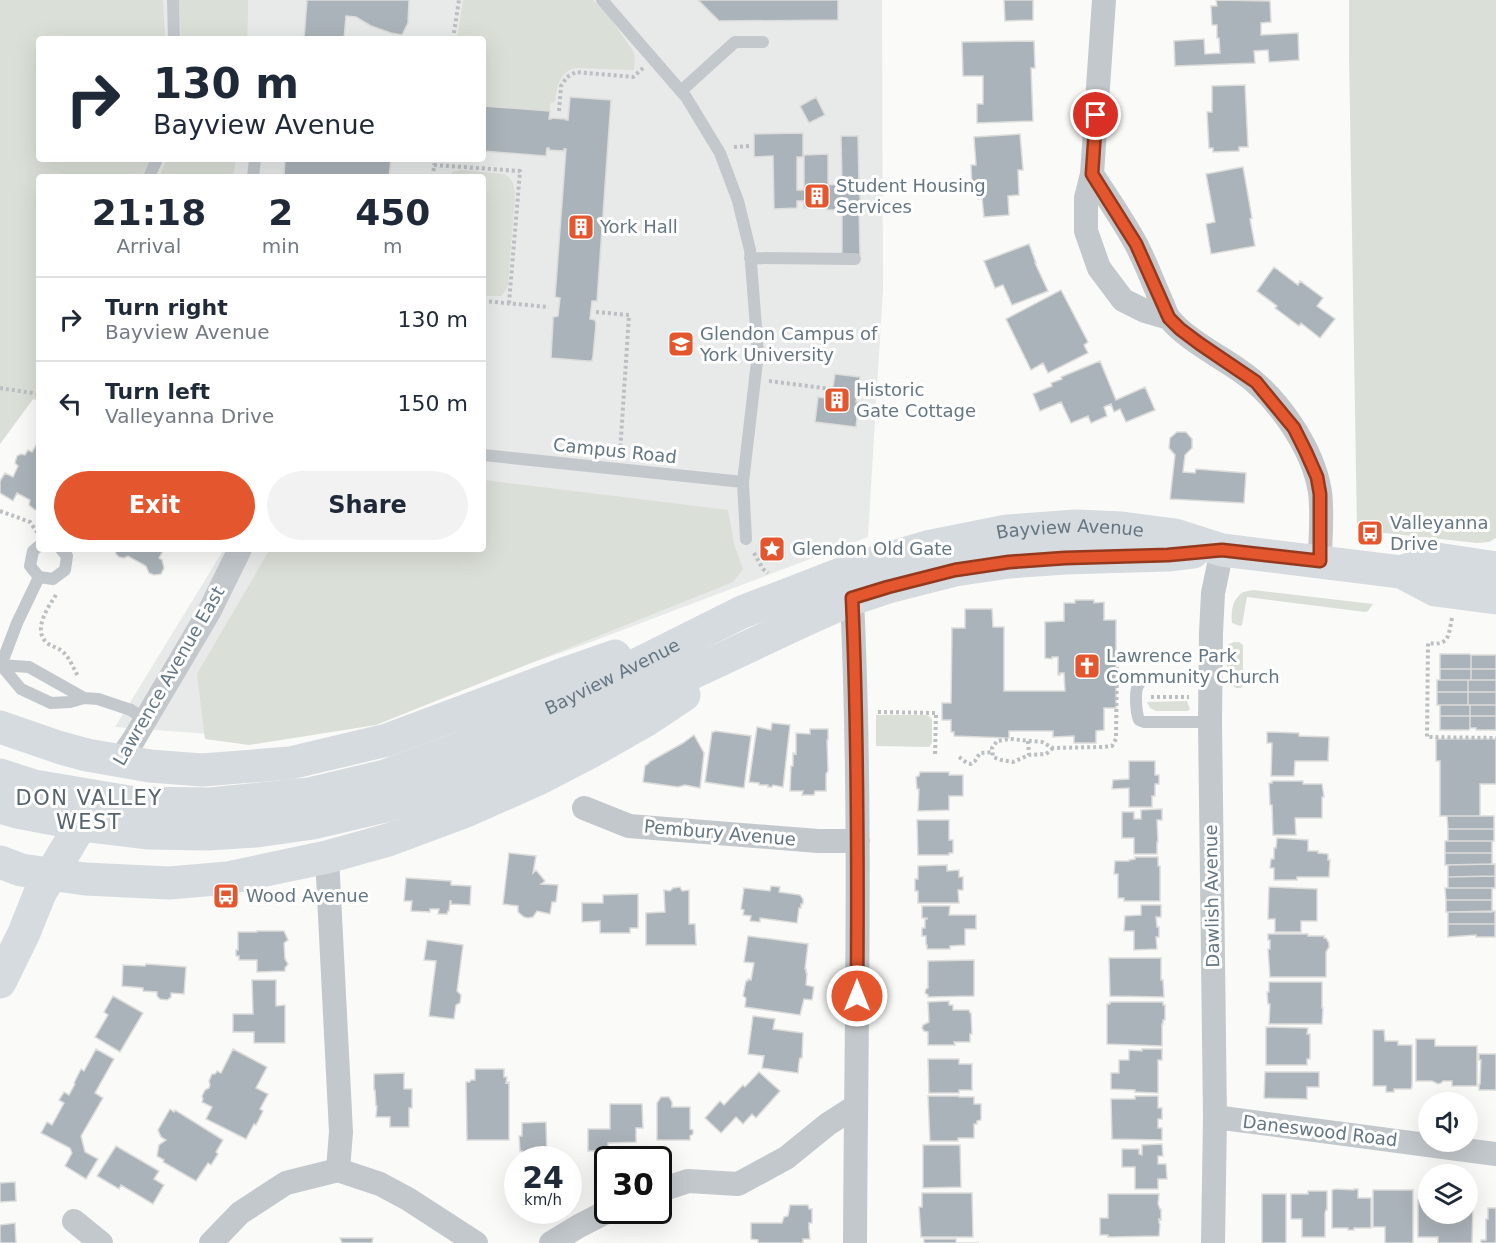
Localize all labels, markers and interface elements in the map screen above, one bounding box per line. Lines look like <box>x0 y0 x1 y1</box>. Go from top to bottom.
text: 130 m <box>153 59 299 108</box>
icon: right <box>54 60 132 138</box>
pin <box>1070 89 1121 140</box>
icon: arrive <box>1079 98 1112 131</box>
text: Bayview Avenue <box>153 109 375 140</box>
place label: Student Housing Services <box>836 175 986 217</box>
building icon: Student Housing Services <box>802 181 832 211</box>
text: 21:18 <box>92 192 206 233</box>
text: 2 <box>268 192 293 233</box>
text: 450 <box>355 192 430 233</box>
building icon: York Hall <box>566 212 596 242</box>
place label: York Hall <box>599 216 678 237</box>
text: Arrival <box>116 234 181 258</box>
text: min <box>262 234 300 258</box>
text: m <box>383 234 403 258</box>
text: Turn right <box>105 295 228 320</box>
icon: right <box>54 303 87 336</box>
text: 130 m <box>398 307 468 332</box>
text: Bayview Avenue <box>105 320 270 344</box>
place label: Glendon Campus of York University <box>699 323 878 365</box>
school or university icon: Glendon Campus of York University <box>666 329 696 359</box>
text: Turn left <box>105 379 210 404</box>
place label: Historic Gate Cottage <box>856 379 976 421</box>
building icon: Historic Gate Cottage <box>822 385 852 415</box>
icon: left <box>54 387 87 420</box>
text: 150 m <box>398 391 468 416</box>
text: Valleyanna Drive <box>105 404 274 428</box>
street label: Campus Road <box>552 434 678 467</box>
button: Exit <box>54 471 255 540</box>
button: Share <box>267 471 468 540</box>
place label: Valleyanna Drive <box>1390 512 1489 554</box>
street label: Bayview Avenue <box>994 515 1145 543</box>
bus stop icon: Valleyanna Drive <box>1355 518 1385 548</box>
place icon: Glendon Old Gate <box>757 534 787 564</box>
place label: Glendon Old Gate <box>792 538 952 559</box>
street label: Lawrence Avenue East <box>109 582 229 769</box>
street label: Bayview Avenue <box>541 634 683 719</box>
place label: Lawrence Park Community Church <box>1106 645 1280 687</box>
church icon: Lawrence Park Community Church <box>1072 651 1102 681</box>
district label: DON VALLEY WEST <box>16 786 162 834</box>
street label: Pembury Avenue <box>643 815 797 850</box>
street label: Dawlish Avenue <box>1200 824 1223 968</box>
bus stop icon: Wood Avenue <box>211 881 241 911</box>
place label: Wood Avenue <box>246 885 369 906</box>
position arrow <box>825 964 889 1028</box>
map controls <box>1418 1092 1478 1224</box>
button: sound <box>1418 1092 1478 1152</box>
street label: Daneswood Road <box>1241 1111 1399 1150</box>
speed limit sign: 30 <box>594 1146 672 1224</box>
text: 24 <box>522 1160 564 1195</box>
button: layers <box>1418 1164 1478 1224</box>
text: km/h <box>524 1191 562 1209</box>

